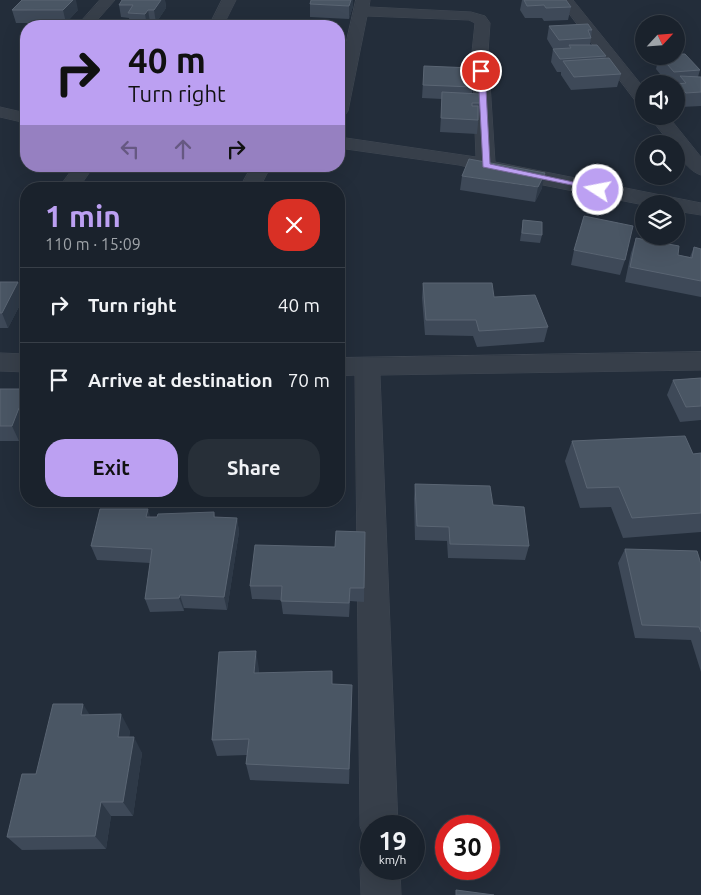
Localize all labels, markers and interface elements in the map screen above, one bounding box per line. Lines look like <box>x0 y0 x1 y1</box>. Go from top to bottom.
north arrow <box>635 15 685 65</box>
map controls <box>635 15 685 245</box>
icon: right <box>45 40 110 105</box>
text: 40 m <box>128 40 206 80</box>
pin <box>460 50 502 92</box>
icon: arrive <box>467 57 495 85</box>
button: sound <box>635 75 685 125</box>
text: Turn right <box>128 81 226 106</box>
icon: left <box>116 135 144 163</box>
icon: ahead <box>169 135 197 163</box>
icon: right <box>222 135 250 163</box>
button: search <box>635 135 685 185</box>
position arrow <box>571 163 623 215</box>
button: layers <box>635 195 685 245</box>
text: 1 min <box>45 199 121 233</box>
button: close <box>268 199 320 251</box>
text: 110 m · 15:09 <box>45 235 141 253</box>
icon: right <box>45 291 73 319</box>
text: Turn right <box>88 294 176 316</box>
text: 40 m <box>278 294 320 316</box>
icon: arrive <box>45 366 73 394</box>
text: Arrive at destination <box>88 369 273 391</box>
text: 70 m <box>288 369 330 391</box>
button: Exit <box>45 439 178 497</box>
button: Share <box>188 439 320 497</box>
speed limit sign: 30 <box>435 815 500 880</box>
text: 19 <box>378 827 407 855</box>
text: km/h <box>379 853 406 866</box>

